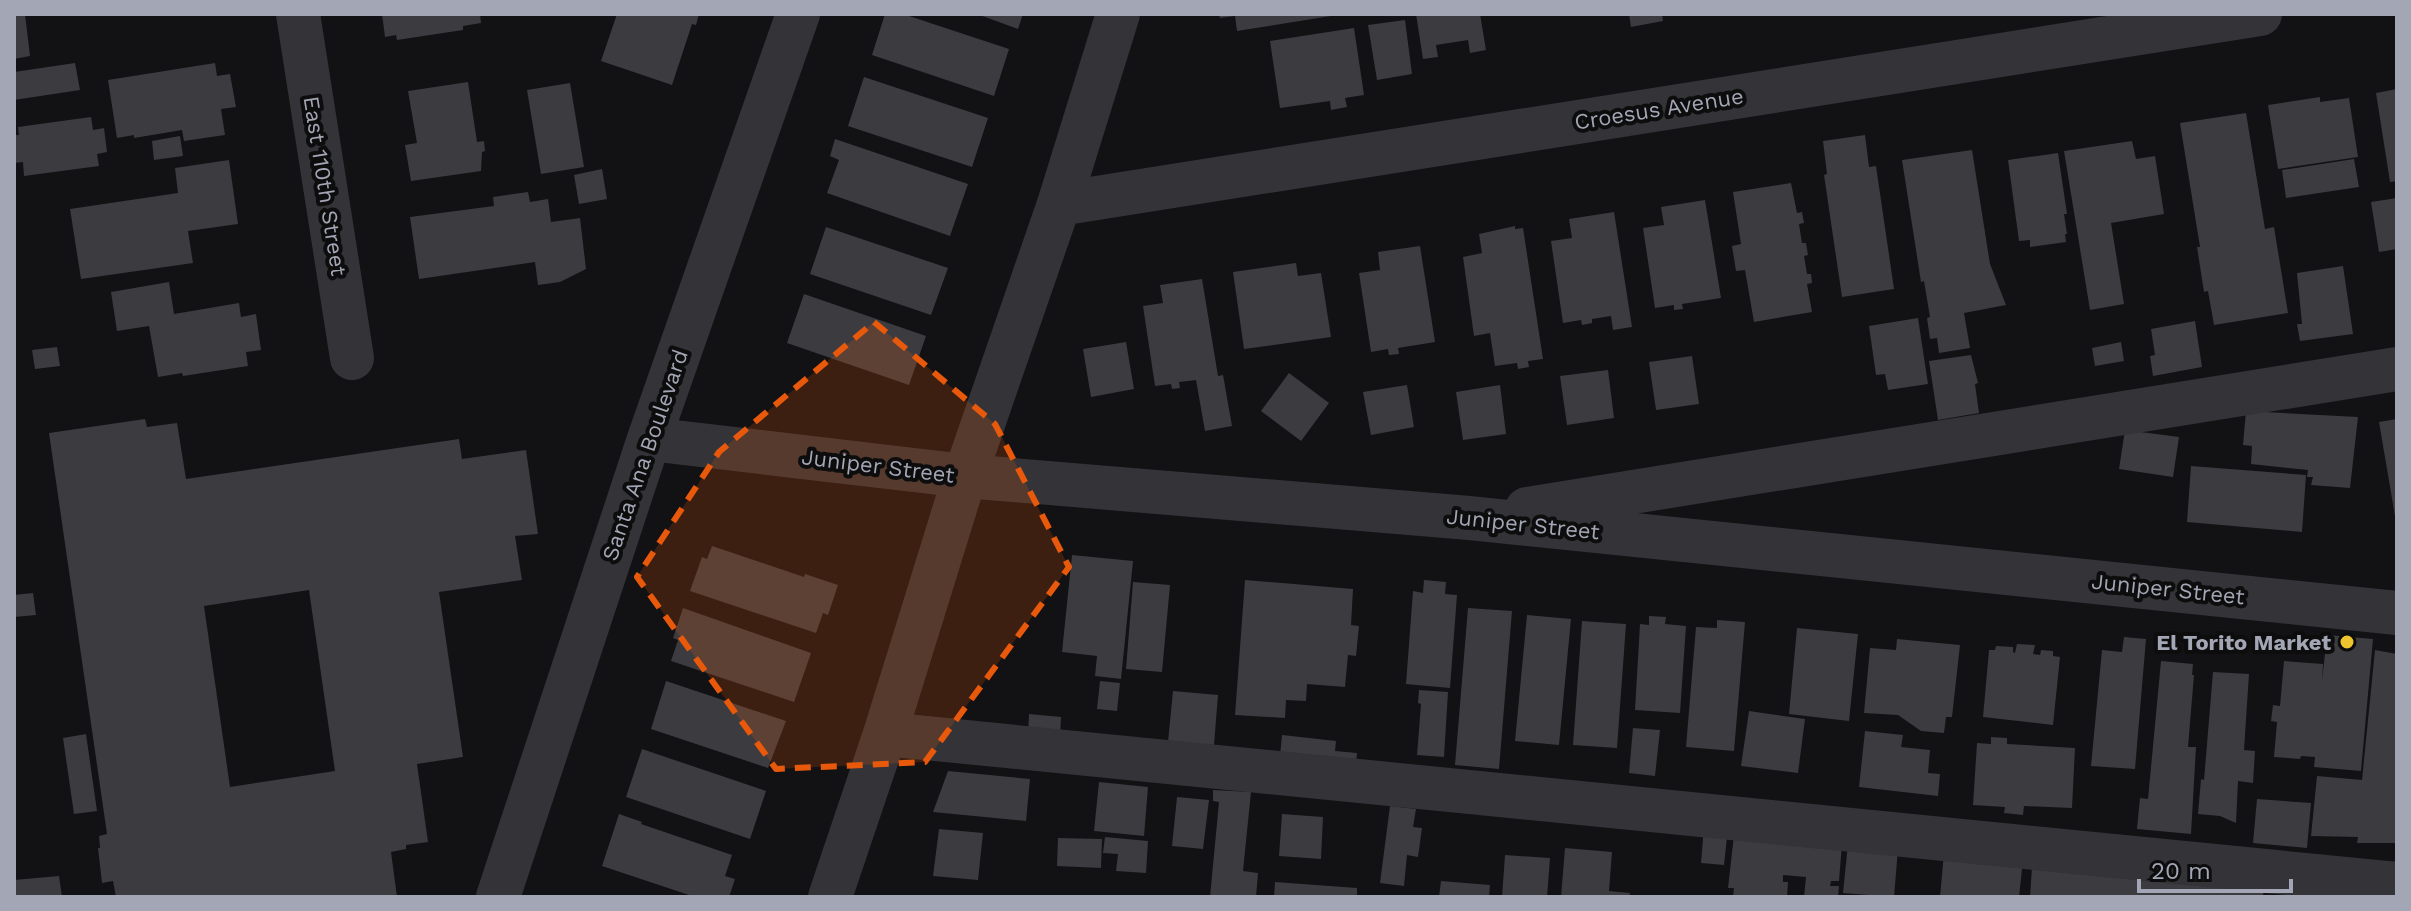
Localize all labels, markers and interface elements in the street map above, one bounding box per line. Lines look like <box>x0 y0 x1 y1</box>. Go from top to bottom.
street label: Croesus Avenue <box>1573 83 1745 135</box>
street label: East 110th Street <box>298 94 352 278</box>
street label: Santa Ana Boulevard <box>597 346 693 564</box>
street label: Juniper Street <box>800 444 956 488</box>
street label: Juniper Street <box>1445 504 1601 544</box>
street label: Juniper Street <box>2090 569 2246 609</box>
place label: El Torito Market <box>2156 630 2331 655</box>
marker: El Torito Market <box>2338 633 2356 651</box>
scale bar <box>2139 843 2291 893</box>
text: 20 m <box>2151 857 2211 885</box>

